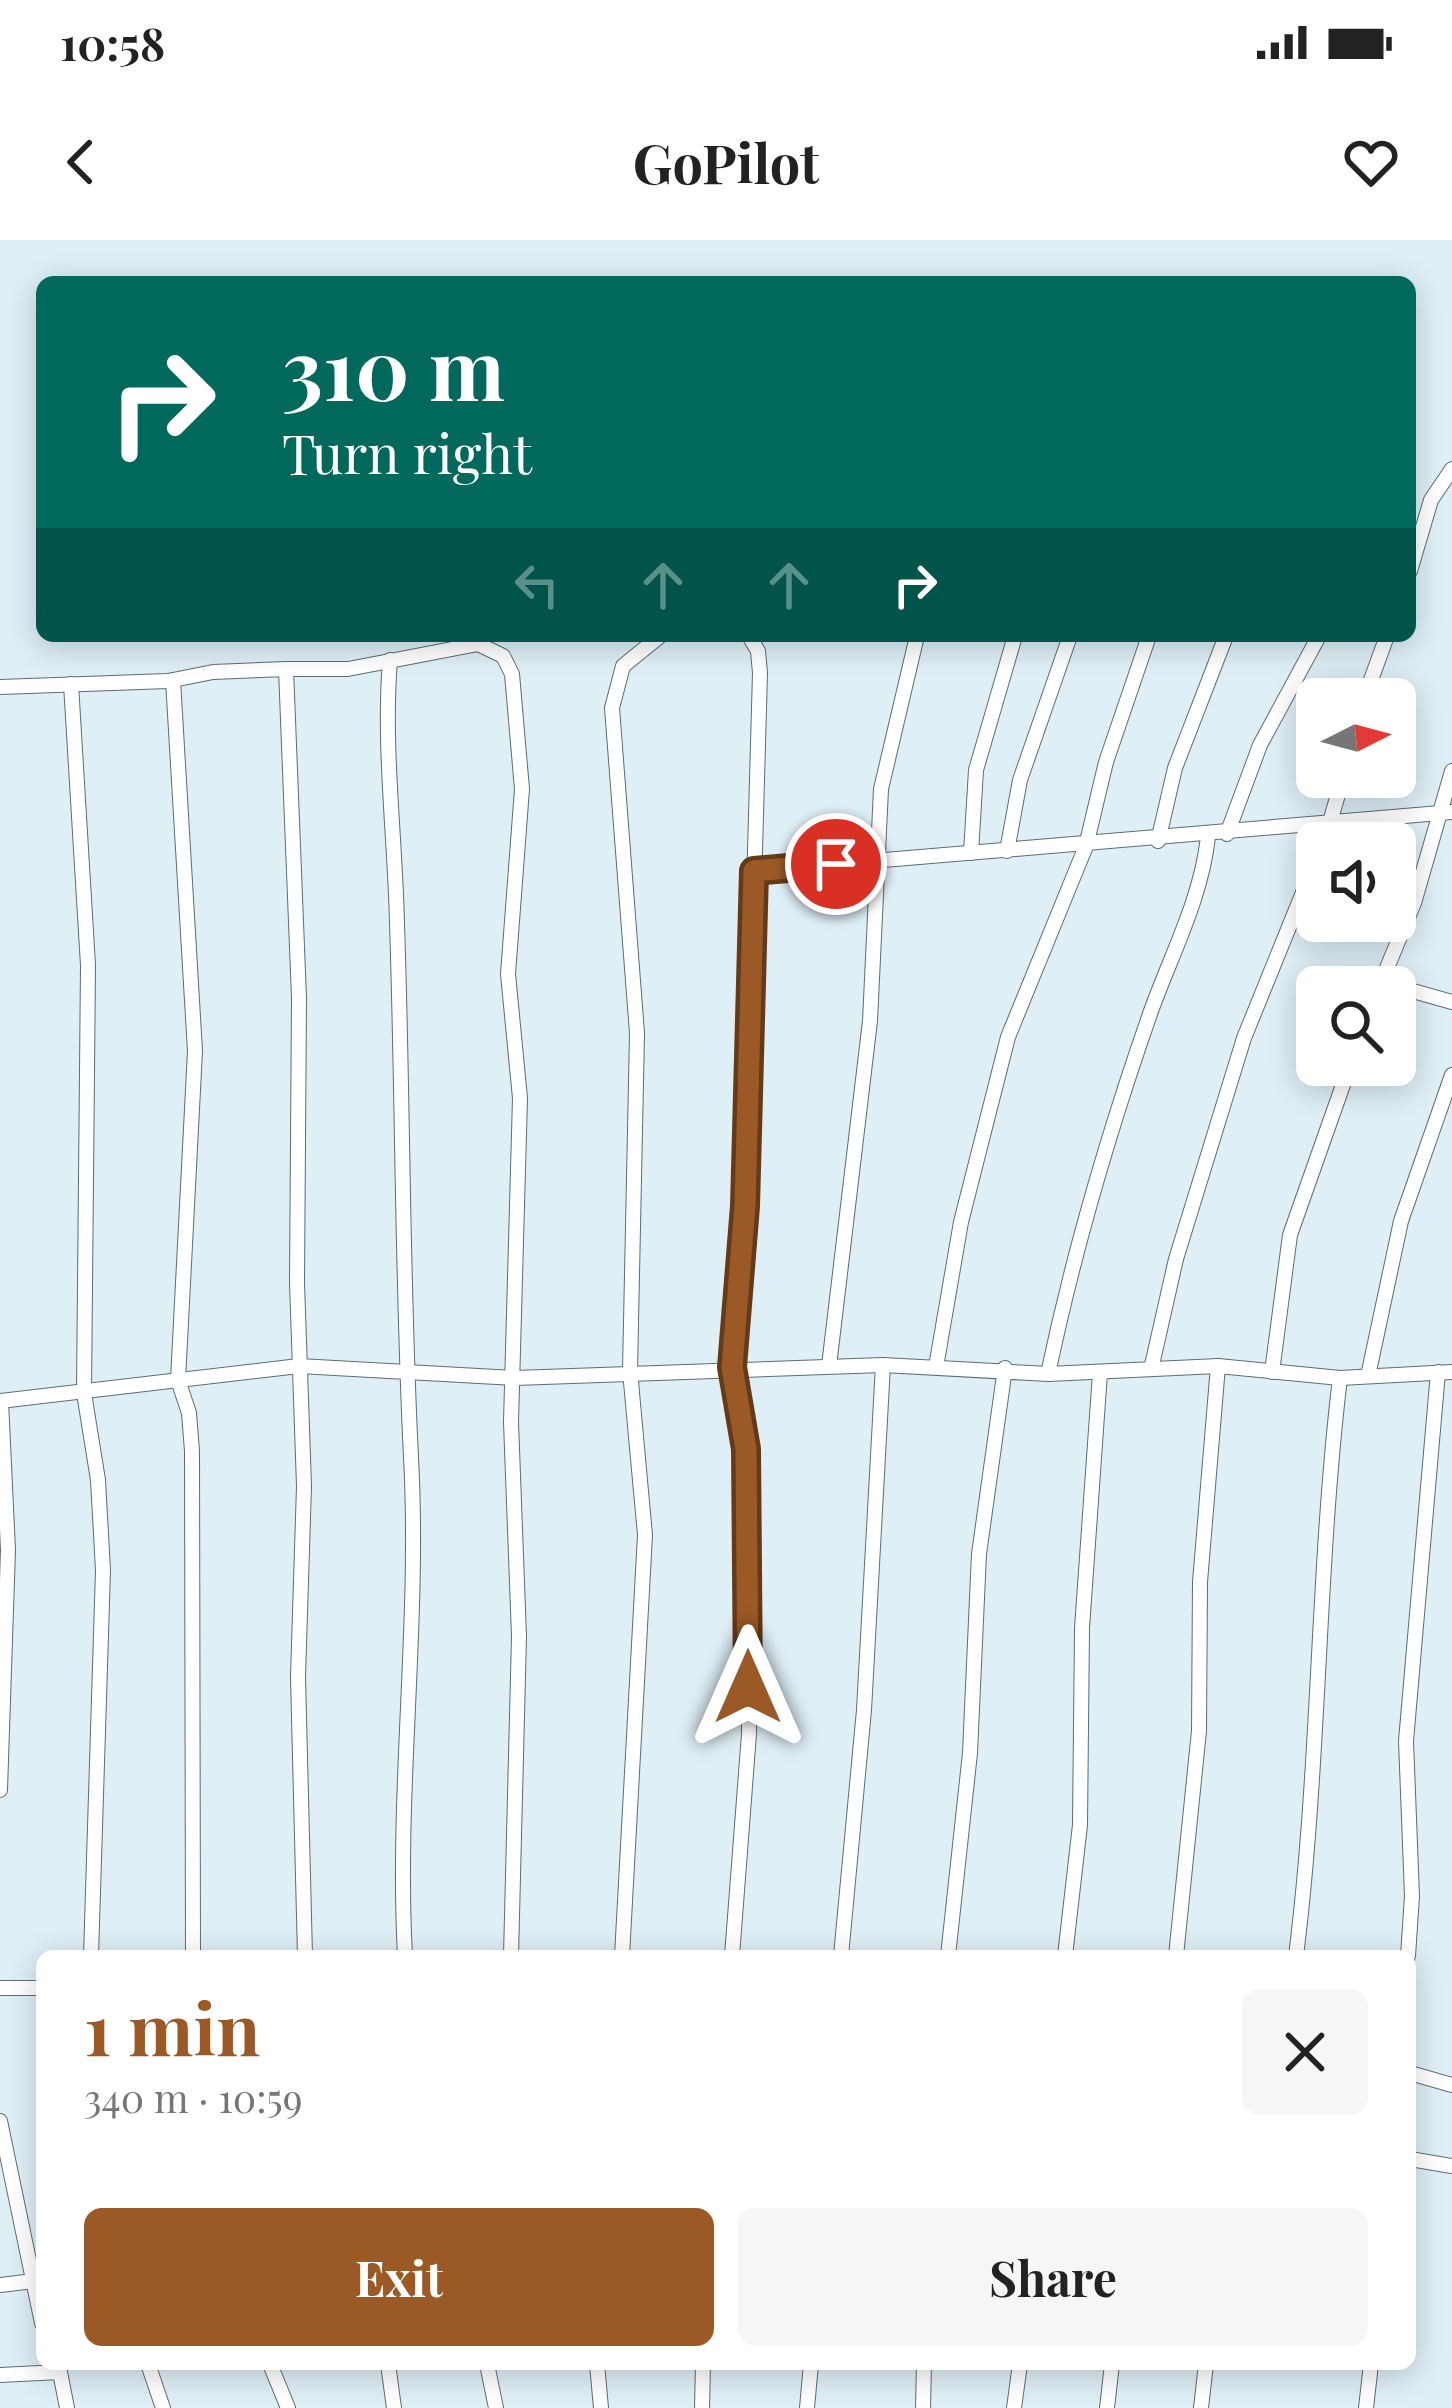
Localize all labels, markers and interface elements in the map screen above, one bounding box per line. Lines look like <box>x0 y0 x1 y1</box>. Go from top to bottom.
text: 10:58 <box>60 12 165 72</box>
text: GoPilot <box>633 126 819 198</box>
icon: back <box>48 129 114 195</box>
icon: heart <box>1338 129 1404 195</box>
text: 310 m <box>282 310 505 422</box>
icon: right <box>84 324 240 480</box>
text: Turn right <box>282 417 532 489</box>
icon: left <box>504 552 570 618</box>
icon: ahead <box>630 552 696 618</box>
icon: ahead <box>756 552 822 618</box>
icon: right <box>882 552 948 618</box>
north arrow <box>1296 678 1416 798</box>
map controls <box>1296 678 1416 1086</box>
pin <box>785 813 887 915</box>
button: sound <box>1296 822 1416 942</box>
icon: arrive <box>803 831 869 897</box>
button: search <box>1296 966 1416 1086</box>
position arrow <box>685 1624 811 1750</box>
text: 1 min <box>84 1978 260 2074</box>
button: close <box>1242 1989 1368 2115</box>
text: 340 m · 10:59 <box>84 2071 303 2123</box>
button: Exit <box>84 2208 714 2346</box>
button: Share <box>738 2208 1368 2346</box>

